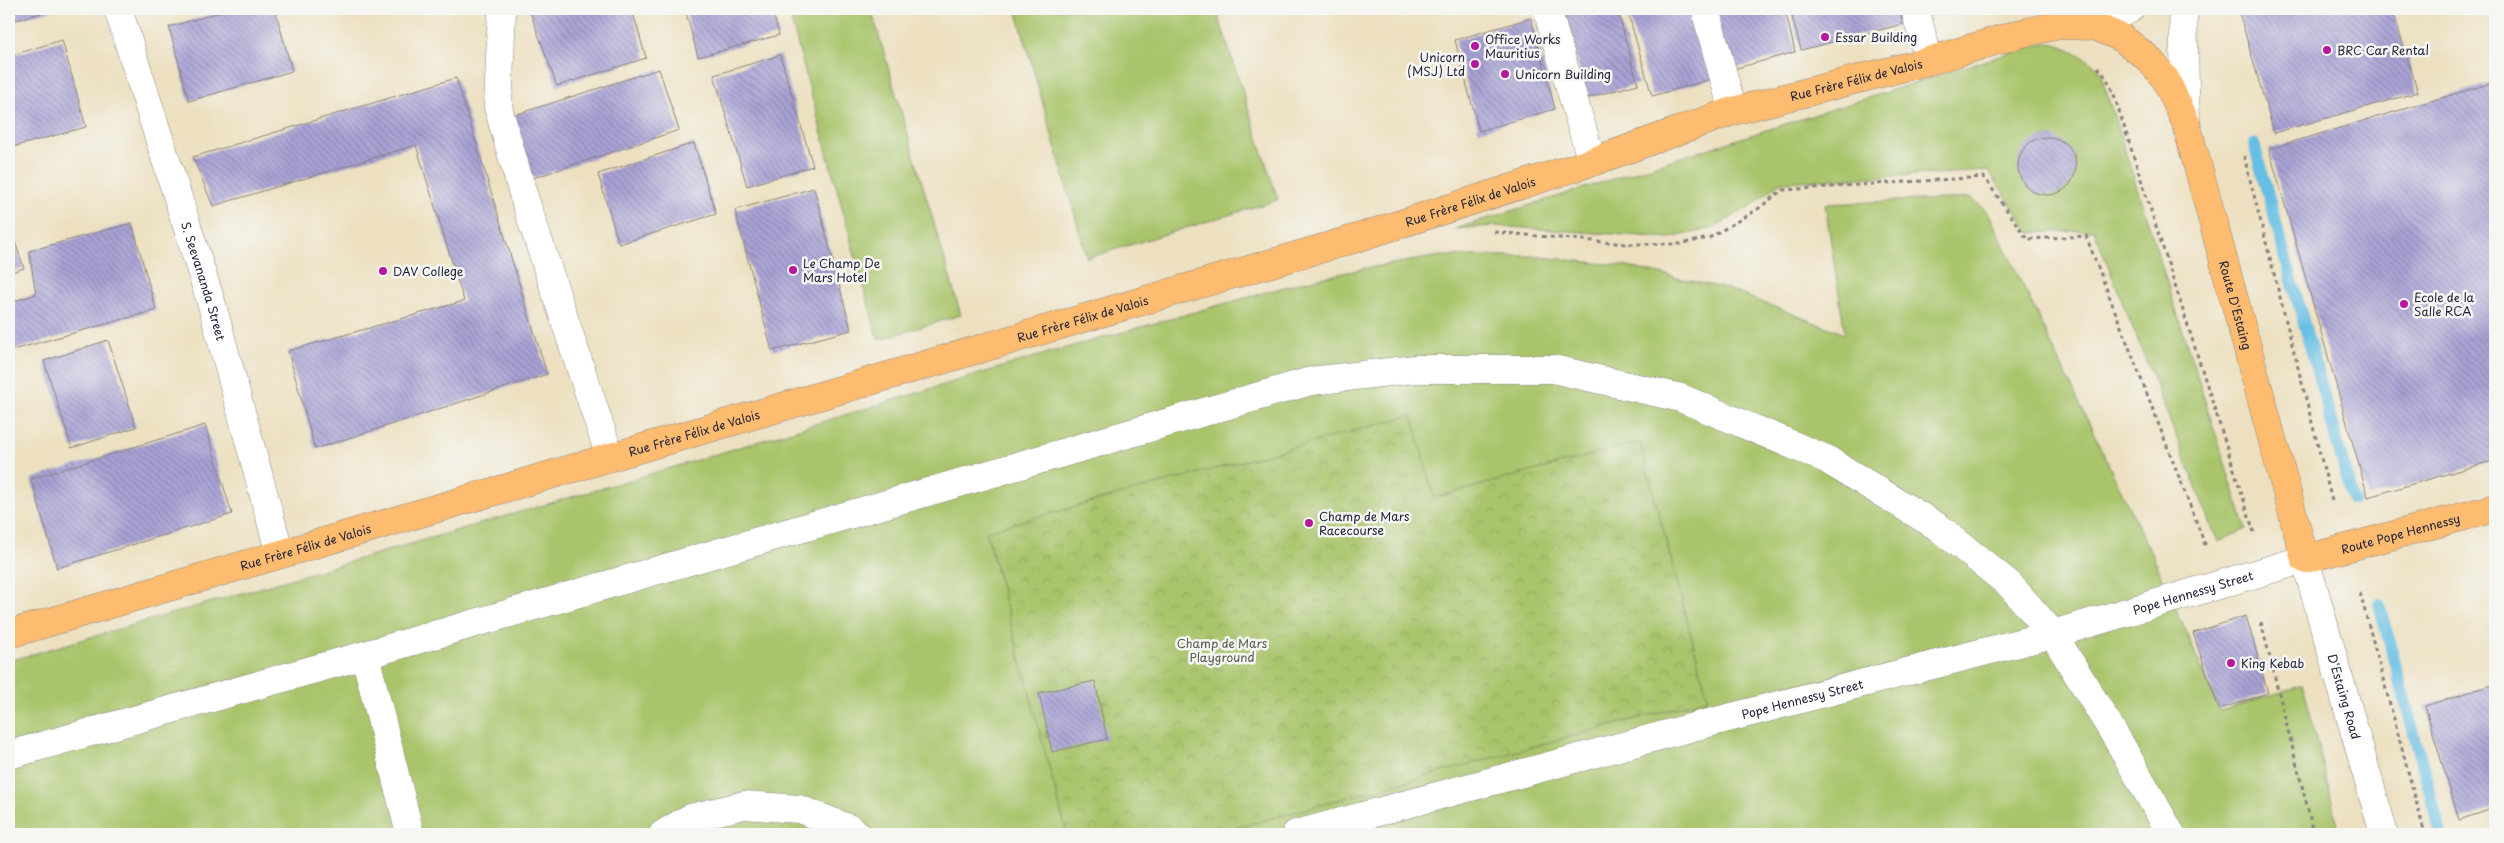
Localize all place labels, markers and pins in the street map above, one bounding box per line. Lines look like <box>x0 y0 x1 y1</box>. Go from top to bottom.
place label: Essar Building <box>1835 28 1917 46</box>
place label: Office Works Mauritius <box>1485 30 1561 62</box>
marker: Essar Building <box>1819 31 1831 43</box>
marker: Office Works Mauritius <box>1469 40 1481 52</box>
place label: BRC Car Rental <box>2337 41 2429 59</box>
marker: BRC Car Rental <box>2321 44 2333 56</box>
place label: Unicorn (MSJ) Ltd <box>1407 48 1465 80</box>
marker: Unicorn (MSJ) Ltd <box>1469 58 1481 70</box>
place label: Unicorn Building <box>1515 65 1611 83</box>
marker: Unicorn Building <box>1499 68 1511 80</box>
place label: Le Champ De Mars Hotel <box>803 254 881 286</box>
place label: DAV College <box>393 262 464 280</box>
marker: Le Champ De Mars Hotel <box>787 264 799 276</box>
marker: DAV College <box>377 265 389 277</box>
place label: Ecole de la Salle RCA <box>2414 288 2475 320</box>
marker: Ecole de la Salle RCA <box>2398 298 2410 310</box>
place label: Champ de Mars Racecourse <box>1319 507 1410 539</box>
marker: Champ de Mars Racecourse <box>1303 517 1315 529</box>
place label: King Kebab <box>2241 654 2304 672</box>
marker: King Kebab <box>2225 657 2237 669</box>

